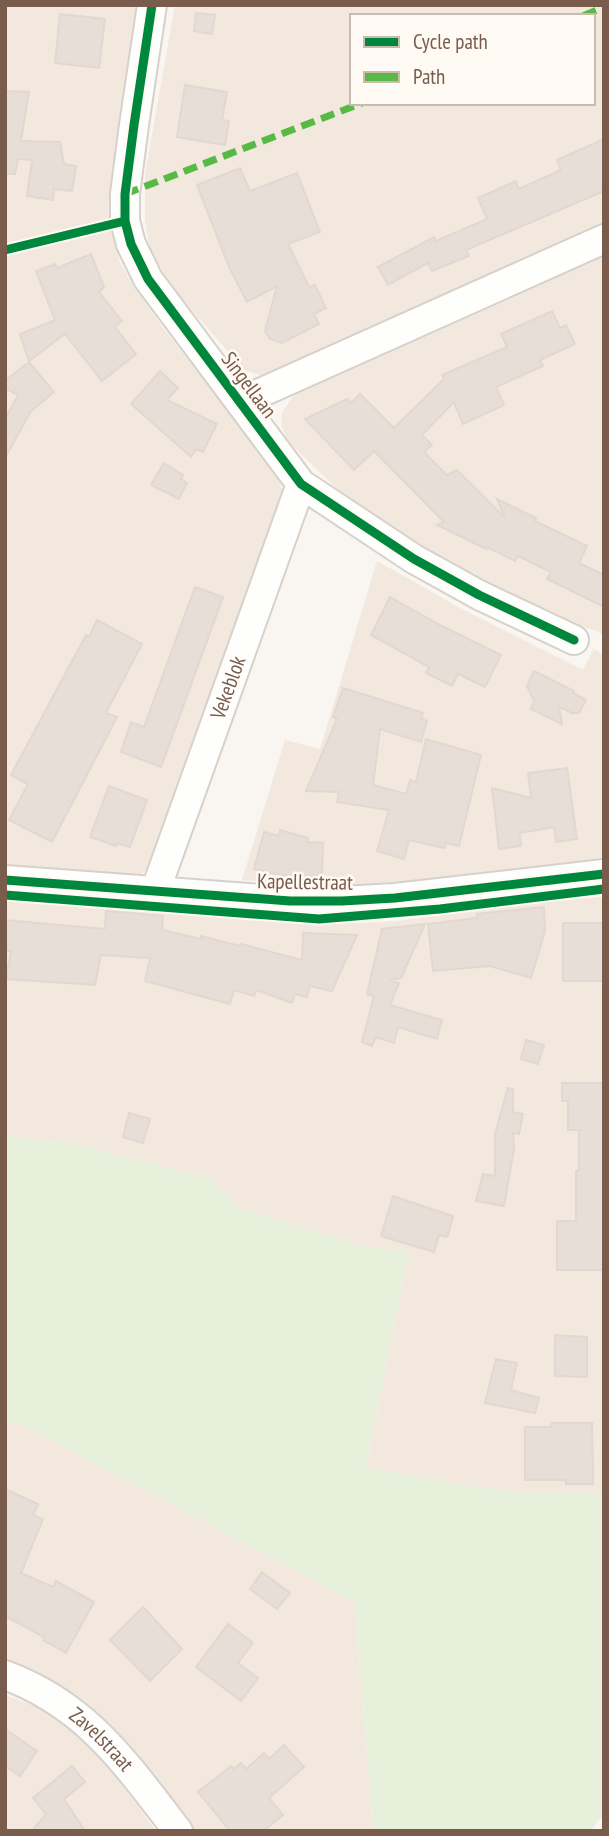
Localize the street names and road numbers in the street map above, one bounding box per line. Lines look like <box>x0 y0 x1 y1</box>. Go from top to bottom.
street label: Singellaan <box>216 346 283 423</box>
street label: Vekeblok <box>204 652 251 724</box>
street label: Kapellestraat <box>257 867 353 896</box>
street label: Zavelstraat <box>64 1701 140 1777</box>

